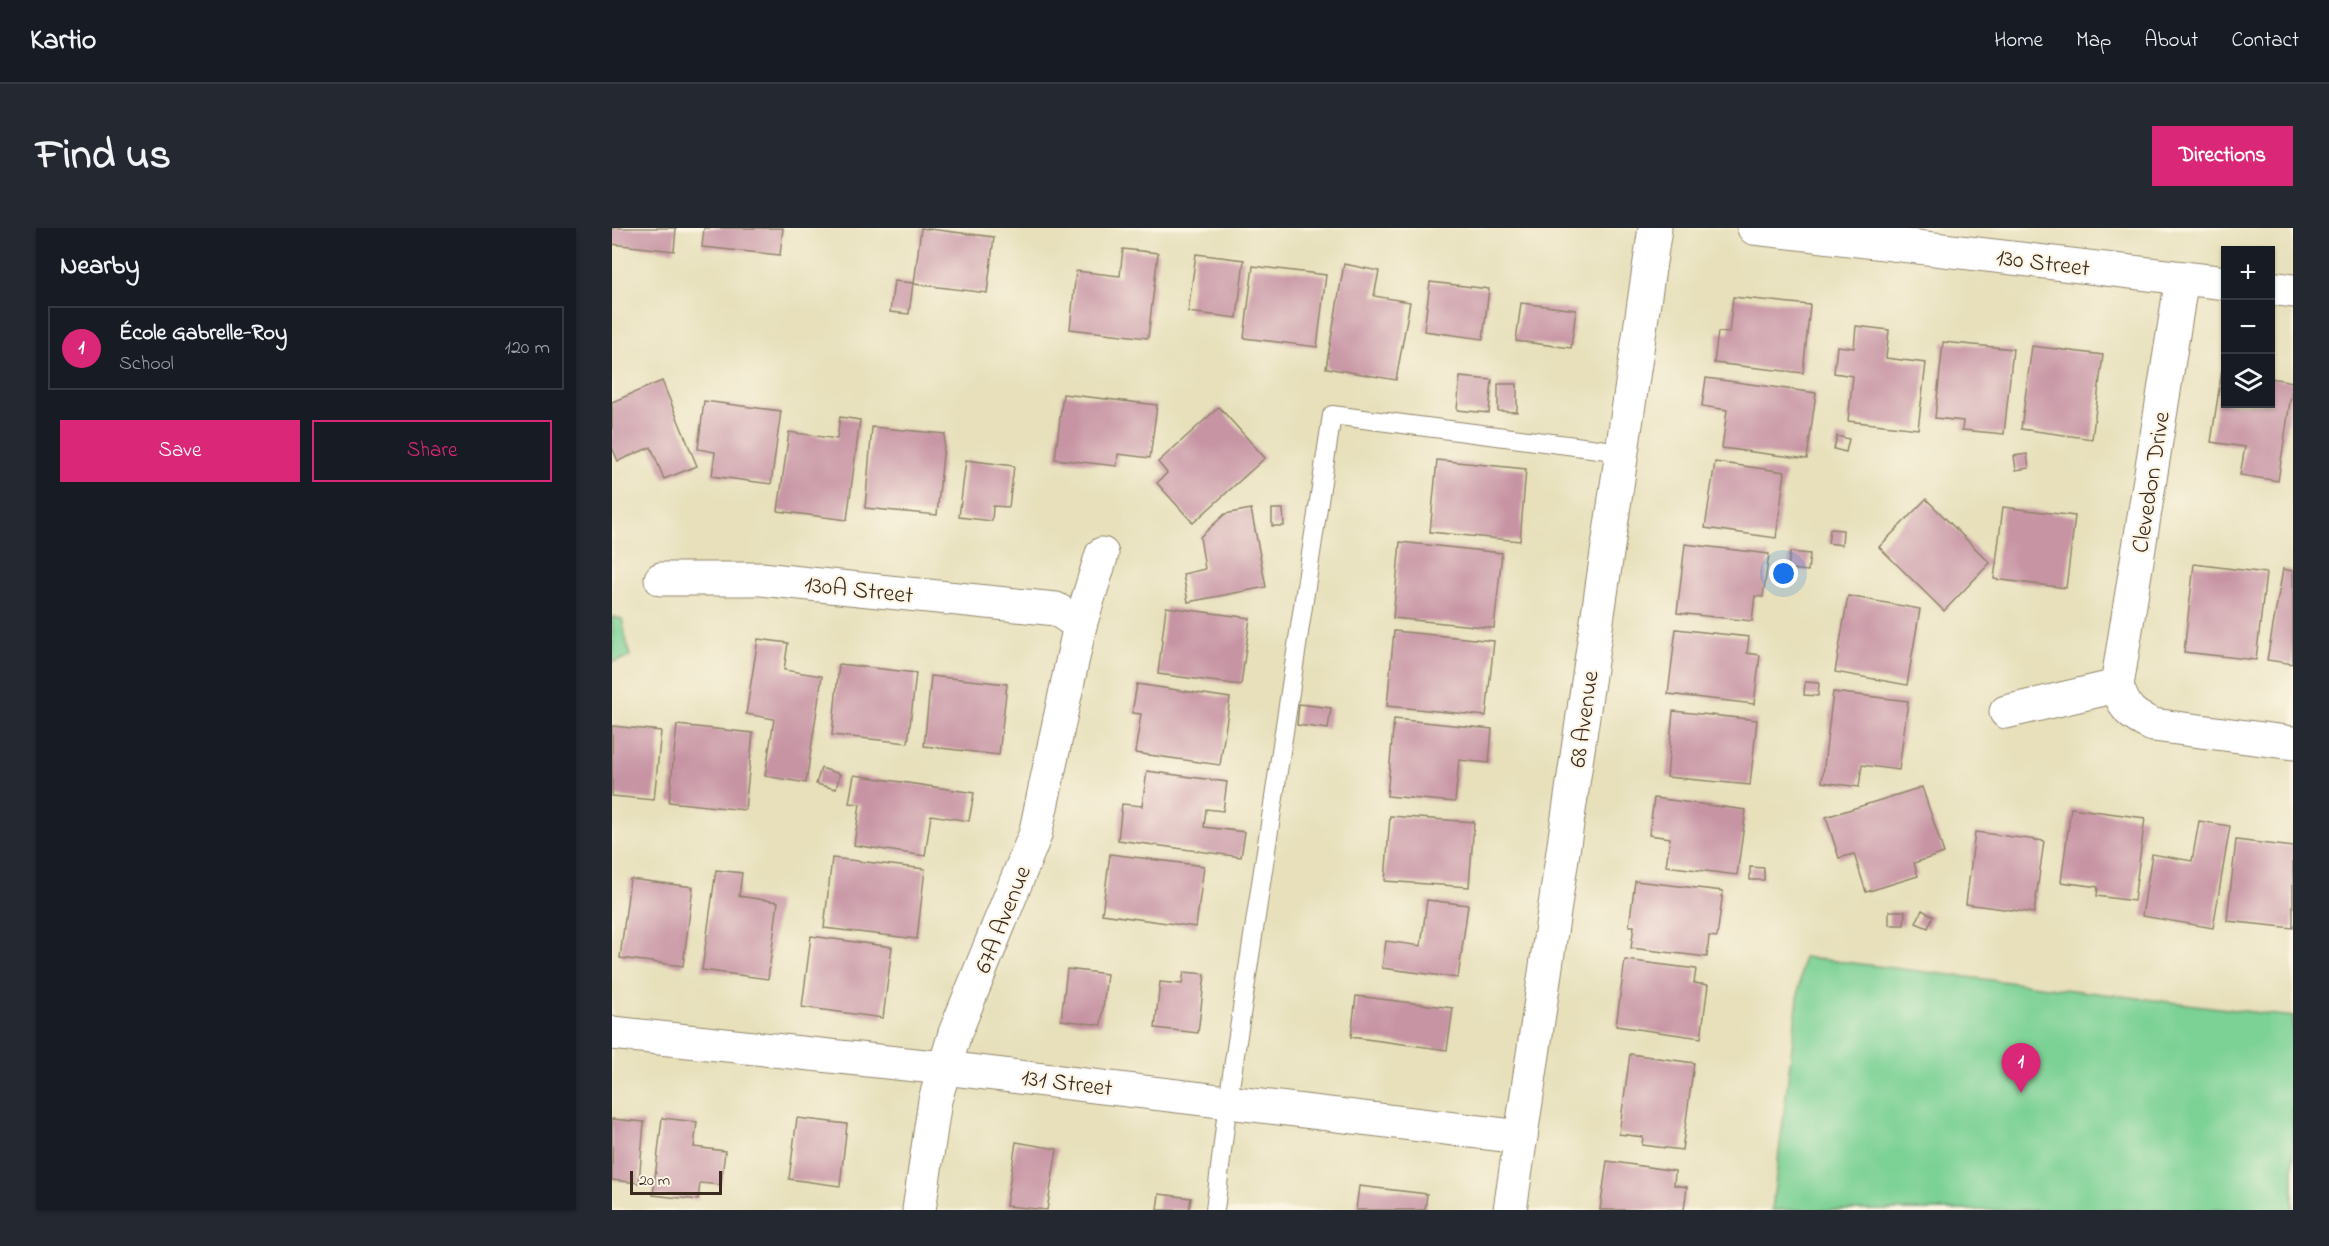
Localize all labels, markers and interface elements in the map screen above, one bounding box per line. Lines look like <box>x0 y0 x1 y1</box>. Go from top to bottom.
text: Kartio <box>30 21 96 62</box>
text: Home <box>1994 26 2043 56</box>
text: Map <box>2076 26 2111 56</box>
text: About <box>2144 26 2198 56</box>
text: Contact <box>2231 26 2299 56</box>
text: Find us <box>36 126 171 187</box>
button: Directions <box>2152 126 2293 186</box>
street label: 130 Street <box>1994 241 2092 288</box>
map controls <box>2221 246 2275 408</box>
button: + <box>2221 246 2275 300</box>
text: Nearby <box>60 248 139 286</box>
button: − <box>2221 300 2275 354</box>
text: École Gabrelle-Roy <box>119 318 287 350</box>
text: 1 <box>78 334 85 363</box>
text: 120 m <box>505 334 550 363</box>
text: School <box>119 350 174 379</box>
button: layers <box>2221 354 2275 408</box>
street label: Clevedon Drive <box>2124 409 2181 556</box>
button: Save <box>60 420 300 482</box>
button: Share <box>312 420 552 482</box>
your location <box>1769 559 1798 588</box>
street label: 130A Street <box>803 568 915 615</box>
street label: 68 Avenue <box>1561 668 1610 770</box>
street label: 67A Avenue <box>967 861 1042 979</box>
pin: 1 <box>2002 1044 2040 1093</box>
street label: 131 Street <box>1019 1062 1114 1107</box>
scale bar <box>630 1168 722 1196</box>
text: 20 m <box>639 1169 670 1193</box>

